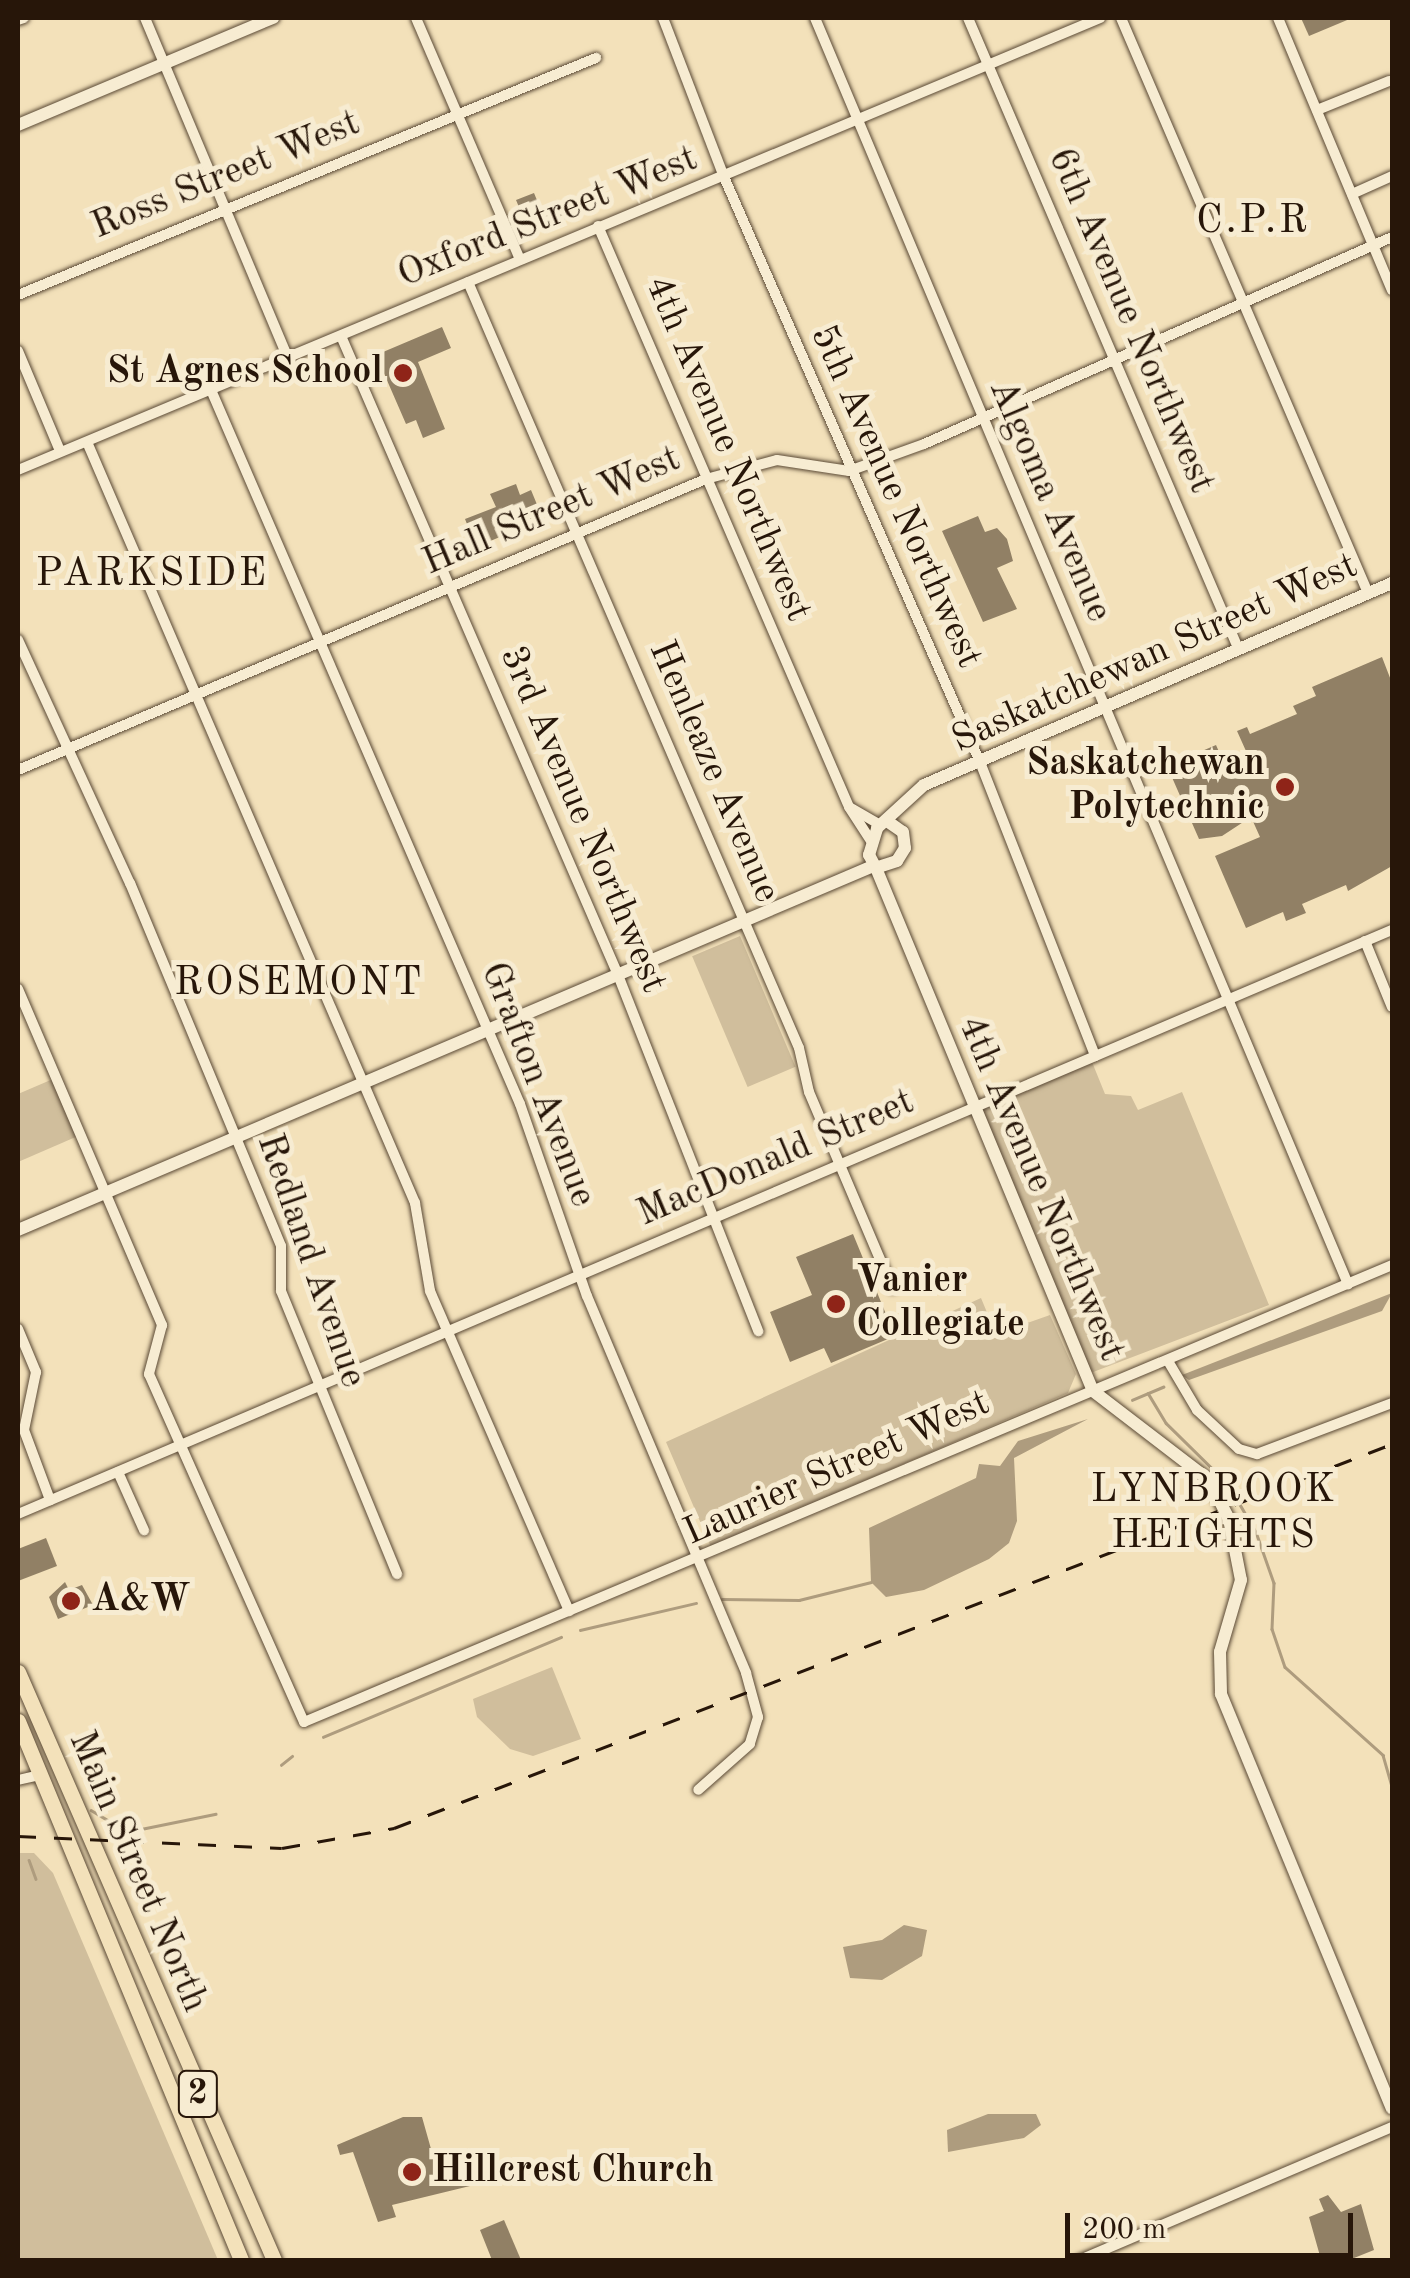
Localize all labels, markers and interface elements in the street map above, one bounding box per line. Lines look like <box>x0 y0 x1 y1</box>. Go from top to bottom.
street label: Ross Street West <box>85 101 367 251</box>
street label: Oxford Street West <box>391 137 705 299</box>
street label: 6th Avenue Northwest <box>1037 142 1223 500</box>
district label: C.P.R <box>1196 198 1310 246</box>
street label: 4th Avenue Northwest <box>634 270 820 628</box>
street label: 5th Avenue Northwest <box>799 318 991 676</box>
place label: St Agnes School <box>107 350 383 396</box>
marker: St Agnes School <box>392 362 414 384</box>
street label: Algoma Avenue <box>977 373 1121 629</box>
street label: Hall Street West <box>416 437 688 587</box>
street label: Saskatchewan Street West <box>945 544 1365 764</box>
district label: PARKSIDE <box>35 551 269 599</box>
street label: Henleaze Avenue <box>637 634 789 910</box>
street label: 3rd Avenue Northwest <box>488 640 676 1000</box>
place label: Saskatchewan Polytechnic <box>1026 742 1265 832</box>
marker: Saskatchewan Polytechnic <box>1274 776 1296 798</box>
street label: Grafton Avenue <box>469 956 605 1214</box>
district label: ROSEMONT <box>174 960 424 1008</box>
street label: 4th Avenue Northwest <box>947 1010 1133 1368</box>
street label: MacDonald Street <box>631 1080 921 1238</box>
street label: Redland Avenue <box>245 1128 375 1394</box>
place label: Vanier Collegiate <box>856 1259 1025 1348</box>
marker: Vanier Collegiate <box>825 1293 847 1315</box>
street label: Laurier Street West <box>677 1381 997 1557</box>
district label: LYNBROOK HEIGHTS <box>1091 1467 1337 1561</box>
place label: A&W <box>91 1578 190 1624</box>
marker: A&W <box>60 1590 82 1612</box>
street label: Main Street North <box>57 1725 217 2019</box>
road number: 2 <box>176 2064 220 2124</box>
place label: Hillcrest Church <box>432 2149 714 2195</box>
marker: Hillcrest Church <box>401 2161 423 2183</box>
scale bar <box>1070 2193 1358 2255</box>
text: 200 m <box>1082 2215 1166 2245</box>

